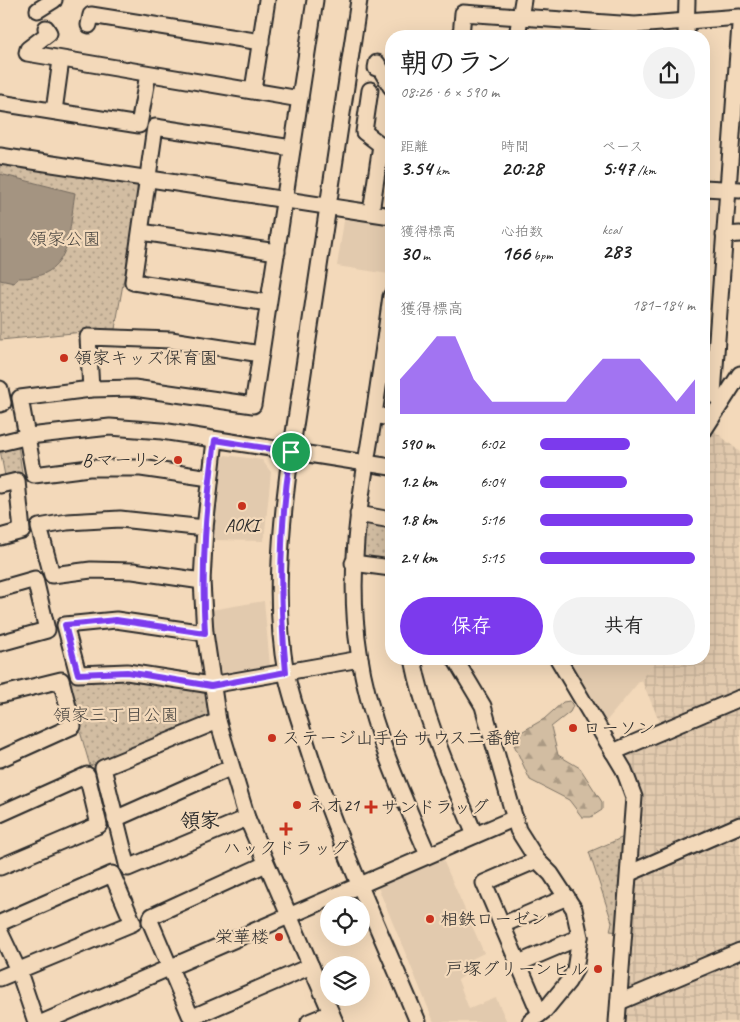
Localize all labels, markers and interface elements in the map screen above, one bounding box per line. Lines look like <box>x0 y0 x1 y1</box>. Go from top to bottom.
text: 朝のラン <box>400 45 512 80</box>
button: share <box>643 47 695 99</box>
text: 08:26 · 6 × 590 m <box>400 82 499 102</box>
text: 距離 <box>400 138 428 155</box>
text: 時間 <box>501 138 529 155</box>
text: ペース <box>602 138 643 155</box>
text: 3.54 <box>400 155 432 181</box>
text: 20:28 <box>501 155 543 181</box>
text: 5:47 <box>602 155 634 181</box>
text: km <box>432 162 449 179</box>
text: /km <box>634 162 656 179</box>
text: kcal <box>602 221 621 238</box>
text: 獲得標高 <box>400 223 456 240</box>
text: 心拍数 <box>501 223 543 240</box>
park label: 領家公園 <box>29 228 101 250</box>
text: 283 <box>602 238 630 264</box>
text: 30 <box>400 240 419 266</box>
text: 166 <box>501 240 530 266</box>
text: m <box>419 247 430 264</box>
text: bpm <box>530 247 553 264</box>
text: 181–184 m <box>632 295 695 315</box>
text: 獲得標高 <box>400 299 464 319</box>
place label: 領家キッズ保育園 <box>74 347 218 369</box>
marker: 領家キッズ保育園 <box>58 352 70 364</box>
pin <box>270 431 312 473</box>
text: 590 m <box>400 434 434 454</box>
text: 6:02 <box>480 434 505 454</box>
icon: arrive <box>277 438 305 466</box>
place label: B マーリン <box>82 449 168 471</box>
marker: B マーリン <box>172 454 184 466</box>
text: 1.2 km <box>400 472 437 492</box>
text: 6:04 <box>480 472 505 492</box>
marker: AOKI <box>236 500 248 512</box>
text: 1.8 km <box>400 510 437 530</box>
text: 5:16 <box>480 510 505 530</box>
place label: AOKI <box>225 514 263 536</box>
text: 2.4 km <box>400 548 437 568</box>
text: 5:15 <box>480 548 505 568</box>
button: 保存 <box>400 597 543 655</box>
button: 共有 <box>553 597 695 655</box>
park label: 領家三丁目公園 <box>53 704 179 726</box>
place label: ローソン <box>583 717 655 739</box>
marker: ローソン <box>567 722 579 734</box>
place label: ステージ山手台 サウス二番館 <box>282 727 521 749</box>
marker: ステージ山手台 サウス二番館 <box>266 732 278 744</box>
place label: ネオ21 <box>307 794 360 816</box>
place label: サンドラッグ <box>381 796 489 818</box>
marker: ネオ21 <box>291 799 303 811</box>
marker: サンドラッグ <box>365 801 377 813</box>
district label: 領家 <box>180 808 220 833</box>
marker: ハックドラッグ <box>280 823 292 835</box>
place label: ハックドラッグ <box>223 837 349 859</box>
map controls <box>320 896 370 1006</box>
button: locate <box>320 896 370 946</box>
place label: 相鉄ローゼン <box>440 908 548 930</box>
marker: 相鉄ローゼン <box>424 913 436 925</box>
place label: 栄華楼 <box>215 926 269 948</box>
marker: 栄華楼 <box>273 931 285 943</box>
button: layers <box>320 956 370 1006</box>
place label: 戸塚グリーンヒル <box>445 958 588 980</box>
marker: 戸塚グリーンヒル <box>592 963 604 975</box>

